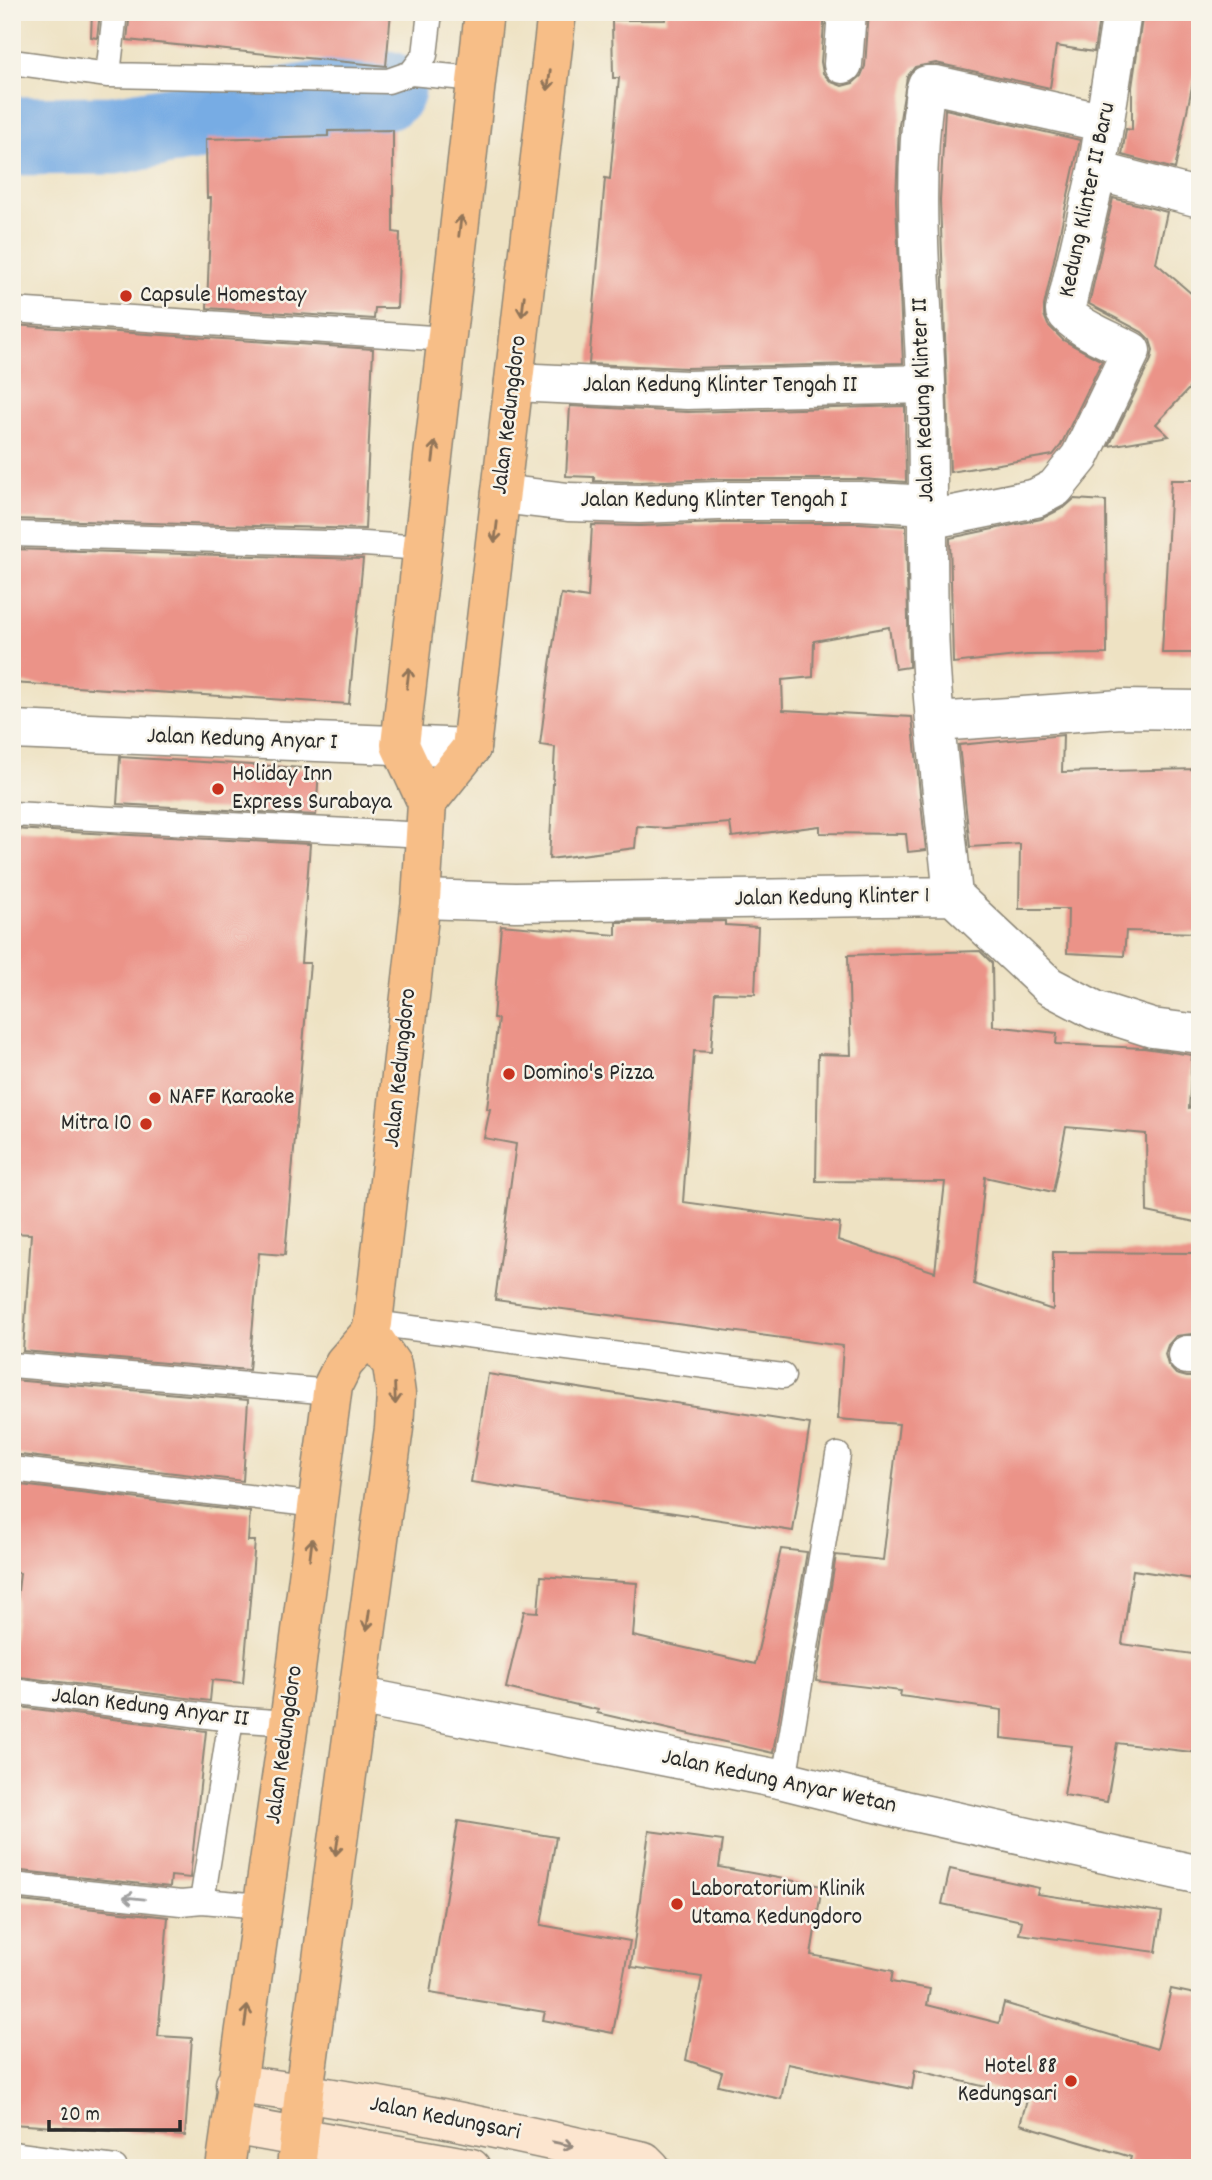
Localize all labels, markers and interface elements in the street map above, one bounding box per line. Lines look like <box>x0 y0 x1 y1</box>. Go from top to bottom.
one-way arrow <box>542 68 555 91</box>
street label: Kedung Klinter II Baru <box>1051 99 1125 301</box>
one-way arrow <box>453 215 466 237</box>
place label: Capsule Homestay <box>140 279 308 313</box>
marker: Capsule Homestay <box>118 288 134 304</box>
one-way arrow <box>516 294 529 317</box>
street label: Jalan Kedung Klinter II <box>903 296 945 503</box>
street label: Jalan Kedungdoro <box>483 334 537 496</box>
street label: Jalan Kedung Klinter Tengah II <box>583 369 858 403</box>
one-way arrow <box>427 441 440 463</box>
street label: Jalan Kedung Klinter Tengah I <box>581 484 848 518</box>
one-way arrow <box>490 520 503 543</box>
one-way arrow <box>402 667 415 690</box>
street label: Jalan Kedung Anyar I <box>146 720 339 760</box>
place label: Holiday Inn Express Surabaya <box>232 758 392 820</box>
marker: Holiday Inn Express Surabaya <box>210 781 226 797</box>
street label: Jalan Kedung Klinter 1 <box>734 879 930 917</box>
street label: Jalan Kedungdoro <box>376 987 426 1149</box>
place label: Domino's Pizza <box>523 1057 655 1091</box>
marker: Domino's Pizza <box>501 1066 517 1082</box>
place label: NAFF Karaoke <box>169 1081 294 1115</box>
marker: NAFF Karaoke <box>147 1090 163 1106</box>
place label: Mitra 10 <box>61 1107 132 1141</box>
marker: Mitra 10 <box>138 1116 154 1132</box>
one-way arrow <box>388 1382 401 1405</box>
one-way arrow <box>305 1538 318 1560</box>
one-way arrow <box>361 1608 374 1631</box>
street label: Jalan Kedungdoro <box>257 1663 313 1827</box>
street label: Jalan Kedung Anyar II <box>49 1679 251 1737</box>
street label: Jalan Kedung Anyar Wetan <box>659 1741 899 1823</box>
one-way arrow <box>331 1833 344 1856</box>
place label: Laboratorium Klinik Utama Kedungdoro <box>691 1873 865 1935</box>
one-way arrow <box>124 1891 146 1904</box>
marker: Laboratorium Klinik Utama Kedungdoro <box>669 1896 685 1912</box>
one-way arrow <box>239 2005 252 2028</box>
place label: Hotel 88 Kedungsari <box>957 2050 1057 2112</box>
marker: Hotel 88 Kedungsari <box>1063 2073 1079 2089</box>
street label: Jalan Kedungsari <box>367 2088 523 2150</box>
scale bar <box>49 2089 180 2133</box>
text: 20 m <box>60 2101 100 2131</box>
one-way arrow <box>551 2137 574 2151</box>

